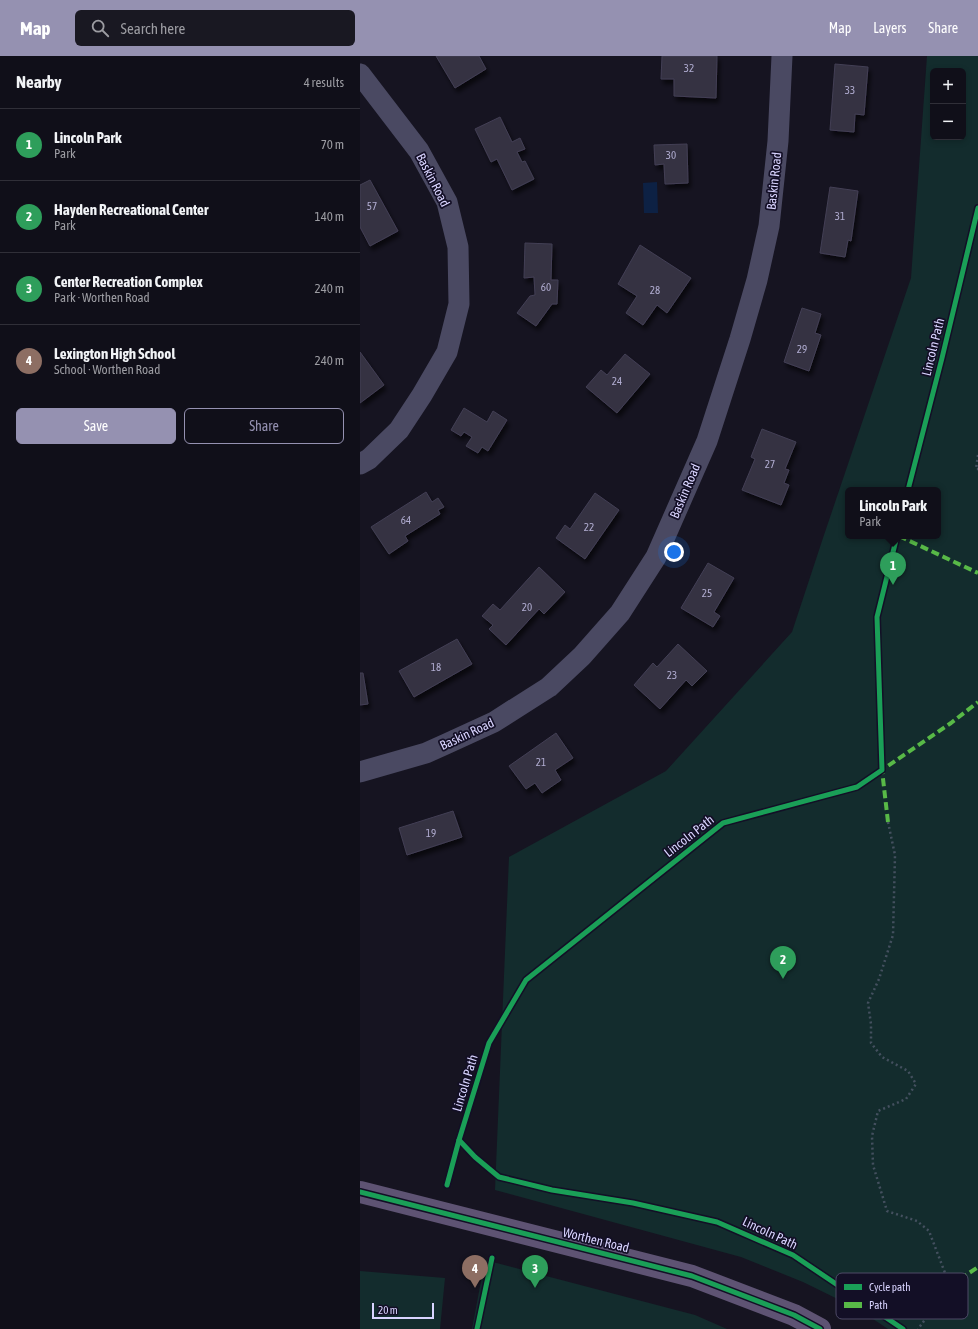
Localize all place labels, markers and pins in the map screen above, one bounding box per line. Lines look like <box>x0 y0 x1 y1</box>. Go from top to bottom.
pin: 1 <box>880 552 906 585</box>
pin: 2 <box>770 946 796 979</box>
pin: 4 <box>462 1255 488 1288</box>
pin: 3 <box>522 1255 548 1288</box>

